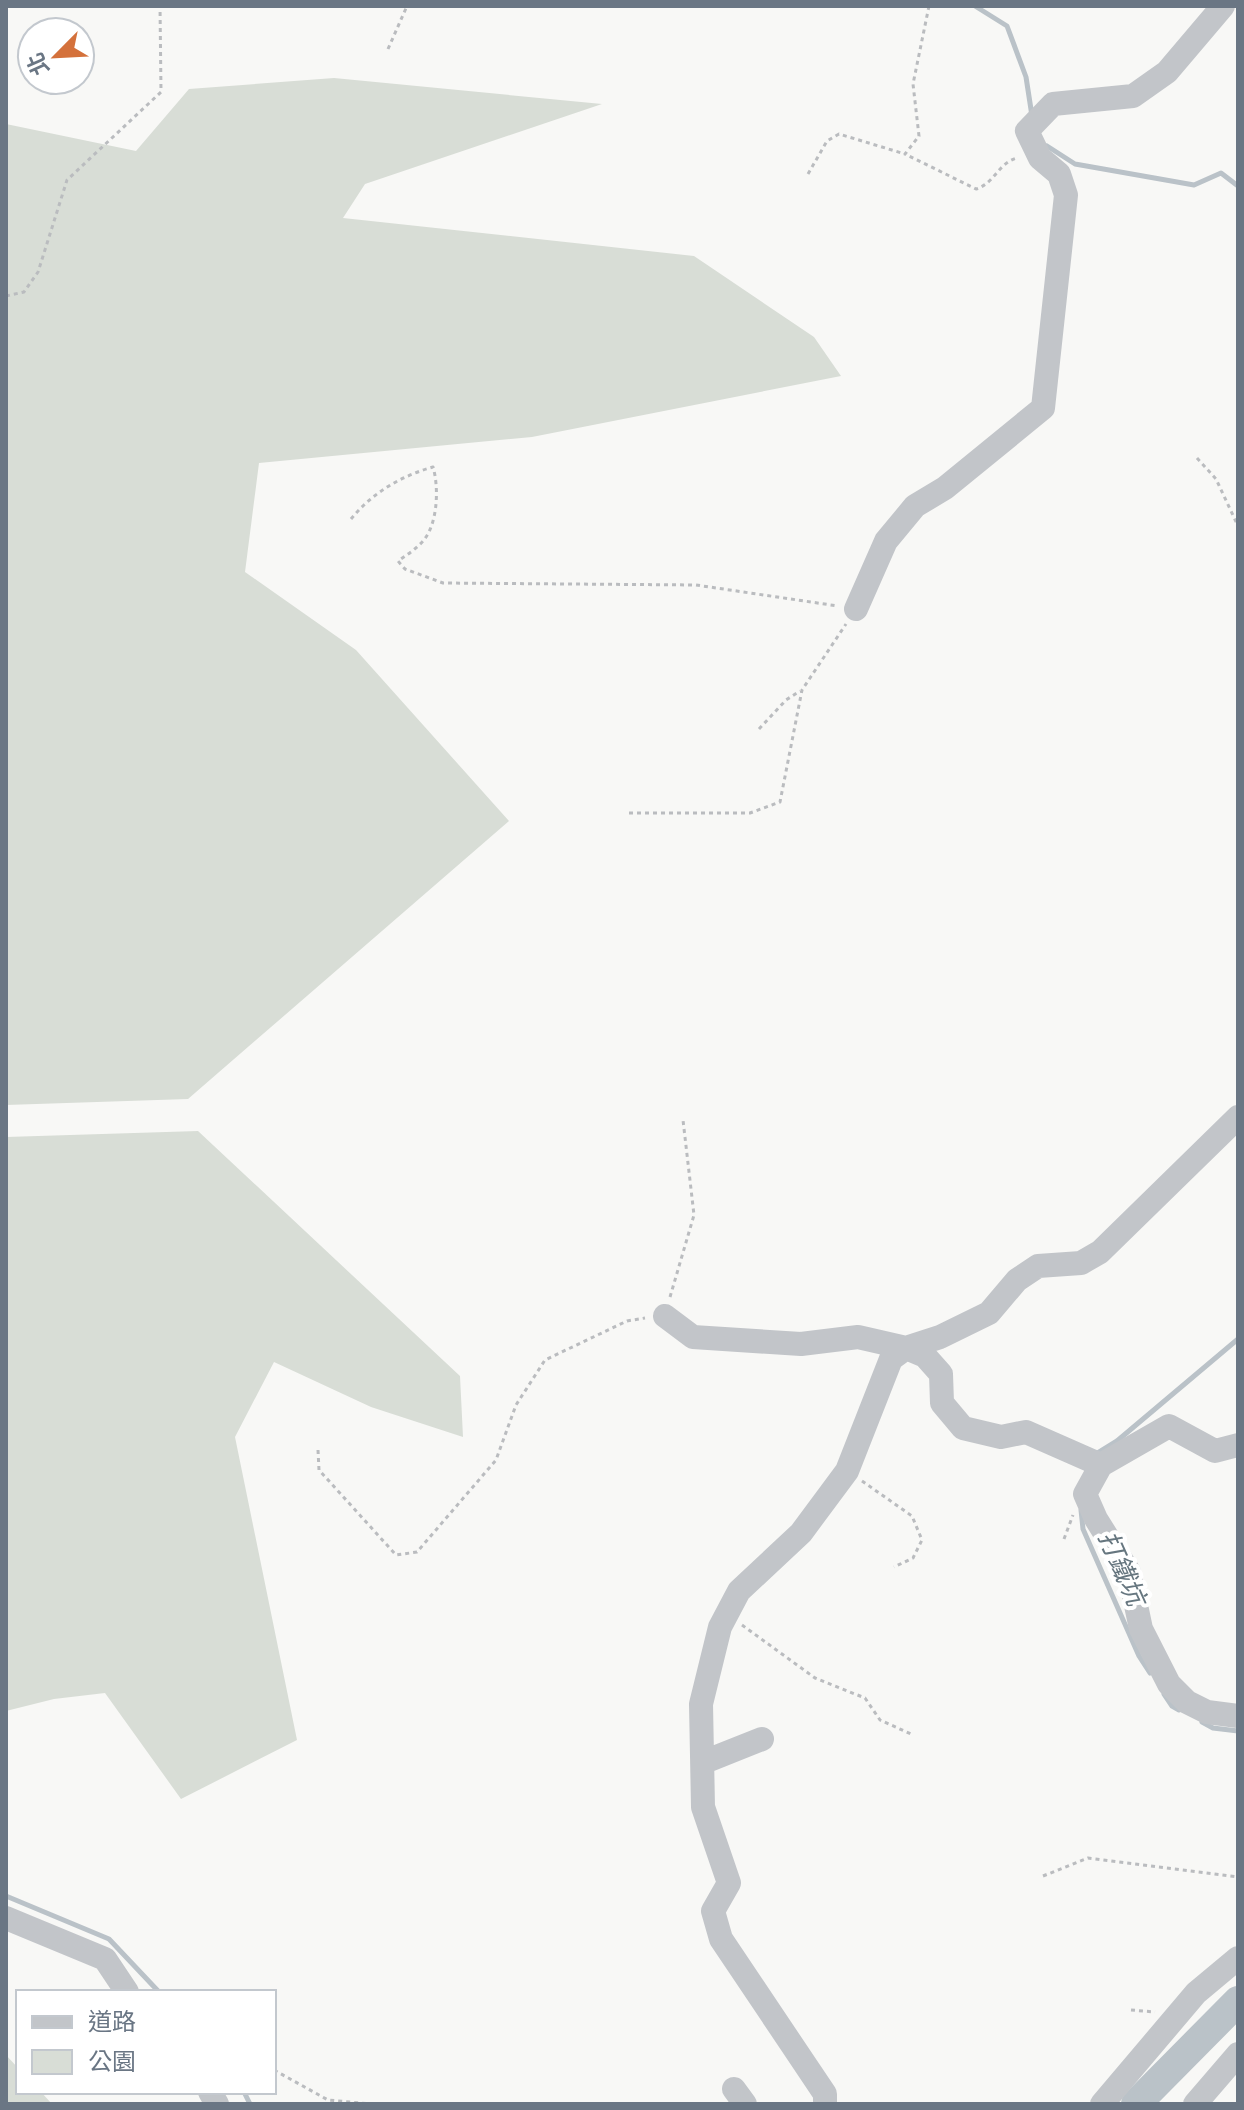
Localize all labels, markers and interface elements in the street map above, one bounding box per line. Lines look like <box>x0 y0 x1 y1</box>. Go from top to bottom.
north arrow <box>16 16 96 96</box>
text: 北 <box>20 49 54 80</box>
water label: 打鐵坑 <box>1093 1525 1155 1613</box>
legend <box>16 1990 276 2094</box>
text: 道路 <box>88 2006 136 2035</box>
text: 公園 <box>88 2046 136 2075</box>

